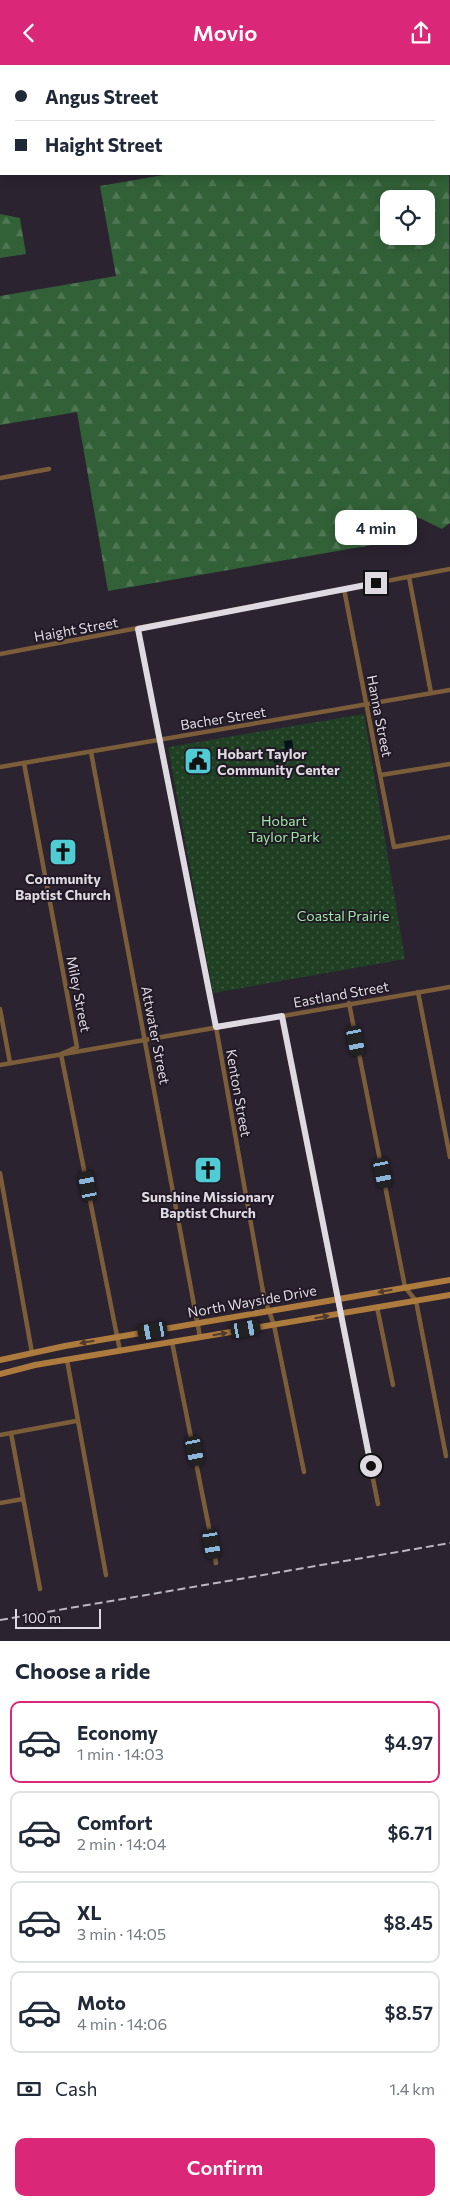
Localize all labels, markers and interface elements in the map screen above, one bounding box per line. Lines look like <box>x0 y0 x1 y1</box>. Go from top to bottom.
icon: back <box>15 19 43 47</box>
text: Movio <box>193 19 257 46</box>
icon: share <box>407 19 435 47</box>
text: Angus Street <box>45 85 158 108</box>
text: Haight Street <box>45 133 162 156</box>
map controls <box>380 190 435 245</box>
button: locate <box>380 190 435 245</box>
callout: 4 min <box>335 511 417 545</box>
text: 4 min <box>356 518 396 537</box>
route end <box>365 572 387 594</box>
street label: Haight Street <box>33 613 120 645</box>
street label: Hanna Street <box>364 673 396 759</box>
street label: Bacher Street <box>179 703 267 733</box>
place label: Hobart Taylor Community Center <box>217 745 340 778</box>
public building icon: Hobart Taylor Community Center <box>183 746 213 776</box>
park label: Hobart Taylor Park <box>248 812 320 845</box>
church icon: Community Baptist Church <box>48 837 78 867</box>
place label: Community Baptist Church <box>15 870 111 903</box>
park label: Coastal Prairie <box>297 907 389 924</box>
street label: Miley Street <box>63 954 95 1034</box>
street label: Eastland Street <box>292 977 390 1011</box>
street label: Attwater Street <box>138 984 174 1086</box>
car <box>345 1025 366 1057</box>
street label: Kenton Street <box>223 1048 255 1138</box>
church icon: Sunshine Missionary Baptist Church <box>193 1155 223 1185</box>
car <box>372 1157 393 1189</box>
car <box>77 1170 98 1202</box>
place label: Sunshine Missionary Baptist Church <box>142 1188 275 1221</box>
street label: North Wayside Drive <box>186 1281 318 1321</box>
one-way arrow <box>376 1287 392 1295</box>
one-way arrow <box>314 1312 330 1320</box>
car <box>229 1319 262 1339</box>
car <box>136 1321 169 1341</box>
one-way arrow <box>212 1329 228 1337</box>
one-way arrow <box>78 1339 94 1347</box>
car <box>184 1435 205 1467</box>
route start <box>360 1455 382 1477</box>
car <box>202 1528 221 1560</box>
scale bar <box>15 1606 101 1629</box>
text: 100 m <box>22 1609 61 1626</box>
text: Choose a ride <box>15 1657 150 1684</box>
icon: car <box>17 1720 62 1765</box>
text: Economy <box>77 1721 158 1744</box>
text: $4.97 <box>384 1731 433 1754</box>
text: 1 min · 14:03 <box>77 1744 164 1763</box>
icon: car <box>17 1810 62 1855</box>
text: Comfort <box>77 1811 153 1834</box>
text: $6.71 <box>387 1821 433 1844</box>
text: 2 min · 14:04 <box>77 1834 166 1853</box>
icon: car <box>17 1900 62 1945</box>
text: XL <box>77 1901 102 1924</box>
text: $8.45 <box>384 1911 433 1934</box>
text: 3 min · 14:05 <box>77 1924 166 1943</box>
icon: car <box>17 1990 62 2035</box>
text: Moto <box>77 1991 126 2014</box>
text: $8.57 <box>385 2001 433 2024</box>
text: 4 min · 14:06 <box>77 2014 167 2033</box>
icon: cash <box>15 2075 43 2103</box>
text: Cash <box>55 2077 97 2100</box>
text: 1.4 km <box>389 2079 435 2098</box>
button: Confirm <box>15 2138 435 2196</box>

